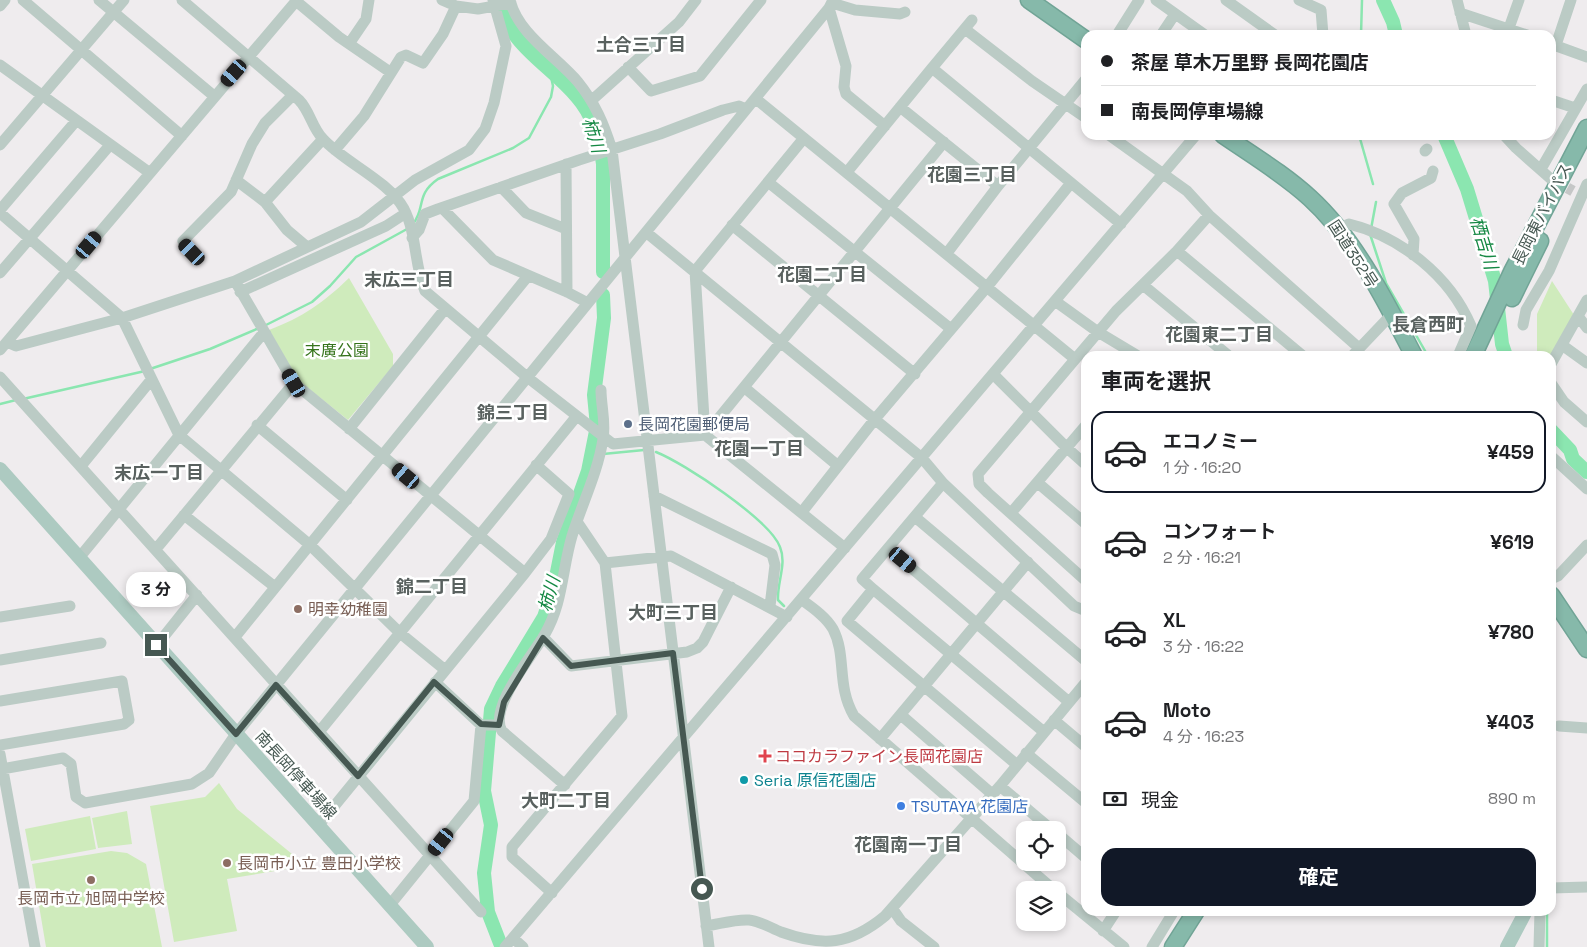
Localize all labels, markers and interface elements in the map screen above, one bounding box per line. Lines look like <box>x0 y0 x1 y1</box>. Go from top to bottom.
district label: 土合三丁目 <box>596 33 686 56</box>
text: 茶屋 草木万里野 長岡花園店 <box>1131 50 1369 75</box>
car <box>218 57 249 89</box>
text: 南長岡停車場線 <box>1131 99 1264 124</box>
water label: 柿川 <box>578 114 611 158</box>
street label: 長岡東バイパス <box>1507 159 1577 269</box>
district label: 花園三丁目 <box>927 163 1017 186</box>
water label: 栖吉川 <box>1465 214 1503 274</box>
street label: 国道352号 <box>1323 216 1383 292</box>
car <box>73 229 104 261</box>
car <box>176 236 207 268</box>
district label: 花園二丁目 <box>777 263 867 286</box>
district label: 末広三丁目 <box>364 268 454 291</box>
district label: 長倉西町 <box>1392 313 1464 336</box>
district label: 花園東二丁目 <box>1165 323 1273 346</box>
park label: 末廣公園 <box>305 340 369 361</box>
car <box>280 366 307 400</box>
text: 車両を選択 <box>1101 367 1211 395</box>
district label: 錦三丁目 <box>477 401 549 424</box>
place label: 長岡花園郵便局 <box>638 414 750 435</box>
marker: 長岡花園郵便局 <box>622 418 634 430</box>
text: エコノミー <box>1163 429 1258 454</box>
icon: car <box>1103 430 1148 475</box>
district label: 花園一丁目 <box>714 437 804 460</box>
text: ¥459 <box>1487 440 1534 465</box>
text: 1 分 · 16:20 <box>1163 457 1241 478</box>
district label: 末広一丁目 <box>114 461 204 484</box>
car <box>389 461 422 491</box>
text: コンフォート <box>1163 519 1276 544</box>
icon: car <box>1103 520 1148 565</box>
text: ¥619 <box>1490 530 1534 555</box>
car <box>886 545 919 575</box>
text: 2 分 · 16:21 <box>1163 547 1241 568</box>
callout: 3 分 <box>126 572 186 608</box>
water label: 柿川 <box>533 572 565 614</box>
district label: 錦二丁目 <box>396 575 468 598</box>
text: 3 分 <box>141 579 171 600</box>
place label: 明幸幼稚園 <box>308 599 388 620</box>
district label: 大町三丁目 <box>628 601 718 624</box>
marker: 明幸幼稚園 <box>292 603 304 615</box>
text: XL <box>1163 608 1186 633</box>
icon: car <box>1103 610 1148 655</box>
text: ¥780 <box>1488 620 1534 645</box>
route end <box>145 634 167 656</box>
text: 3 分 · 16:22 <box>1163 636 1244 657</box>
text: Moto <box>1163 698 1211 723</box>
icon: car <box>1103 700 1148 745</box>
text: ¥403 <box>1486 710 1534 735</box>
street label: 南長岡停車場線 <box>251 726 341 824</box>
text: 4 分 · 16:23 <box>1163 726 1244 747</box>
place label: ココカラファイン長岡花園店 <box>775 746 983 767</box>
marker: ココカラファイン長岡花園店 <box>759 750 771 762</box>
place label: Seria 原信花園店 <box>754 770 877 791</box>
marker: Seria 原信花園店 <box>738 774 750 786</box>
icon: cash <box>1101 785 1129 813</box>
text: 現金 <box>1141 788 1179 813</box>
text: 890 m <box>1488 788 1536 809</box>
district label: 大町二丁目 <box>521 789 611 812</box>
place label: TSUTAYA 花園店 <box>911 796 1028 817</box>
marker: TSUTAYA 花園店 <box>895 800 907 812</box>
map controls <box>1016 821 1066 931</box>
button: locate <box>1016 821 1066 871</box>
car <box>425 826 456 858</box>
district label: 花園南一丁目 <box>854 833 962 856</box>
button: 確定 <box>1101 848 1536 906</box>
place label: 長岡市小立 豊田小学校 <box>237 853 401 874</box>
marker: 長岡市小立 豊田小学校 <box>221 857 233 869</box>
marker: 長岡市立 旭岡中学校 <box>85 874 97 886</box>
route start <box>691 878 713 900</box>
button: layers <box>1016 881 1066 931</box>
place label: 長岡市立 旭岡中学校 <box>17 888 165 909</box>

